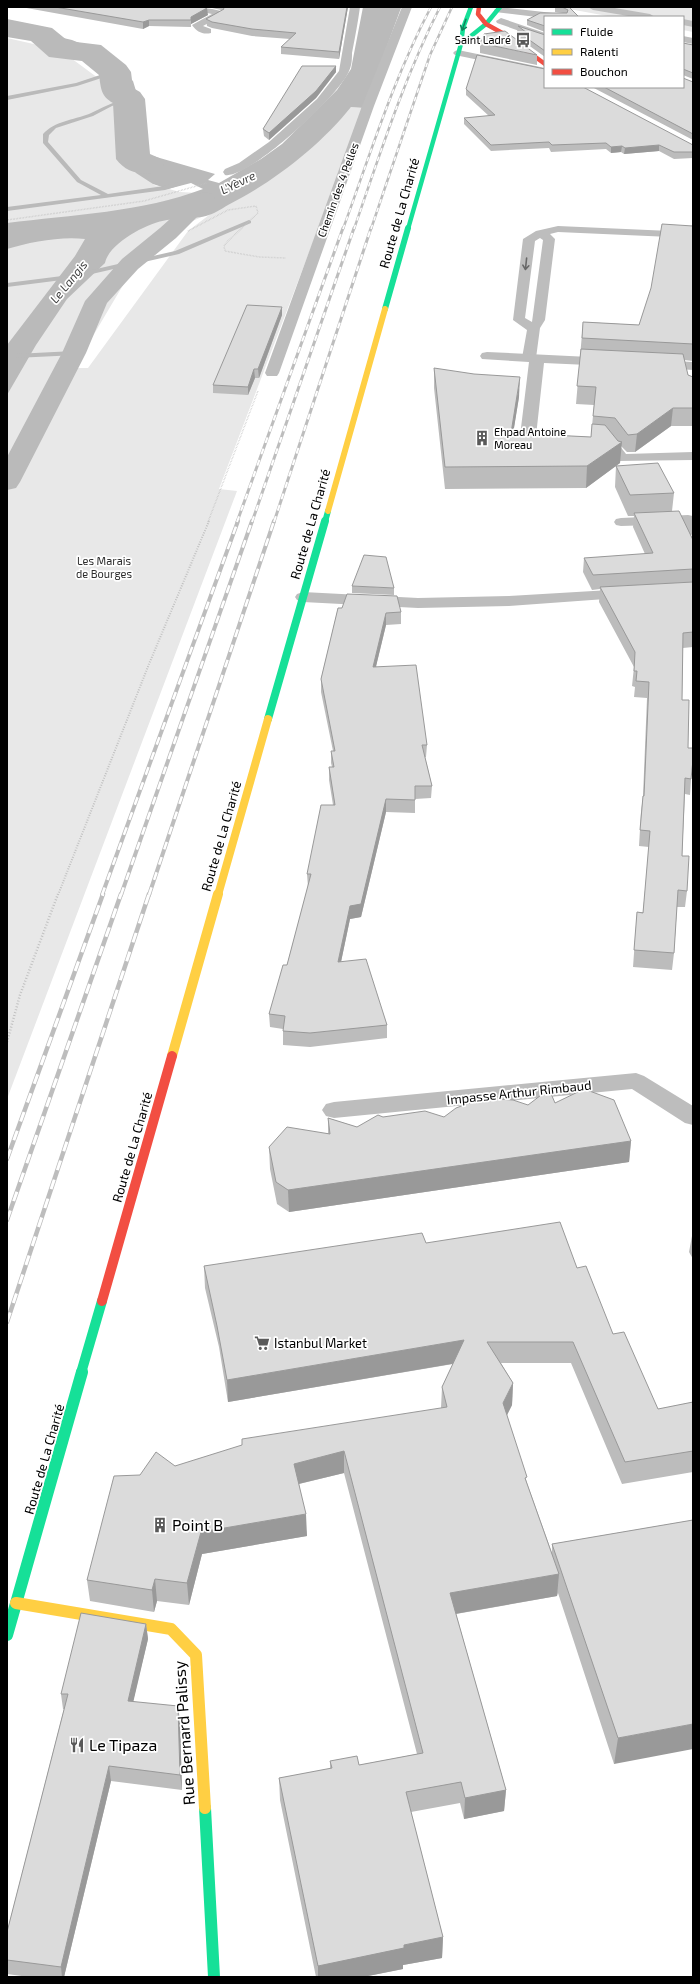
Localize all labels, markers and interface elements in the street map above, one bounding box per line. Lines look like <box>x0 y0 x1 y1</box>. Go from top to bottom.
legend <box>544 16 684 88</box>
one-way arrow <box>460 18 467 31</box>
text: Fluide <box>580 24 613 38</box>
bus stop icon: Saint Ladré <box>514 31 532 49</box>
place label: Saint Ladré <box>455 33 511 46</box>
text: Ralenti <box>580 44 619 58</box>
text: Bouchon <box>580 64 628 78</box>
street label: Chemin des 4 Pelles <box>314 140 361 239</box>
street label: Route de La Charité <box>376 156 422 270</box>
water label: L'Yèvre <box>218 167 258 197</box>
water label: Le Langis <box>47 257 90 306</box>
one-way arrow <box>522 257 529 270</box>
place label: Ehpad Antoine Moreau <box>494 425 566 451</box>
building icon: Ehpad Antoine Moreau <box>473 429 491 447</box>
street label: Route de La Charité <box>287 467 333 581</box>
park label: Les Marais de Bourges <box>76 554 132 580</box>
street label: Route de La Charité <box>198 779 244 893</box>
street label: Impasse Arthur Rimbaud <box>446 1076 592 1108</box>
street label: Route de La Charité <box>109 1090 155 1204</box>
supermarket icon: Istanbul Market <box>253 1334 271 1352</box>
place label: Istanbul Market <box>274 1335 367 1351</box>
street label: Route de La Charité <box>21 1402 67 1516</box>
place label: Point B <box>172 1515 223 1534</box>
building icon: Point B <box>151 1516 169 1534</box>
street label: Rue Bernard Palissy <box>169 1660 198 1806</box>
place label: Le Tipaza <box>89 1735 157 1754</box>
restaurant icon: Le Tipaza <box>68 1736 86 1754</box>

